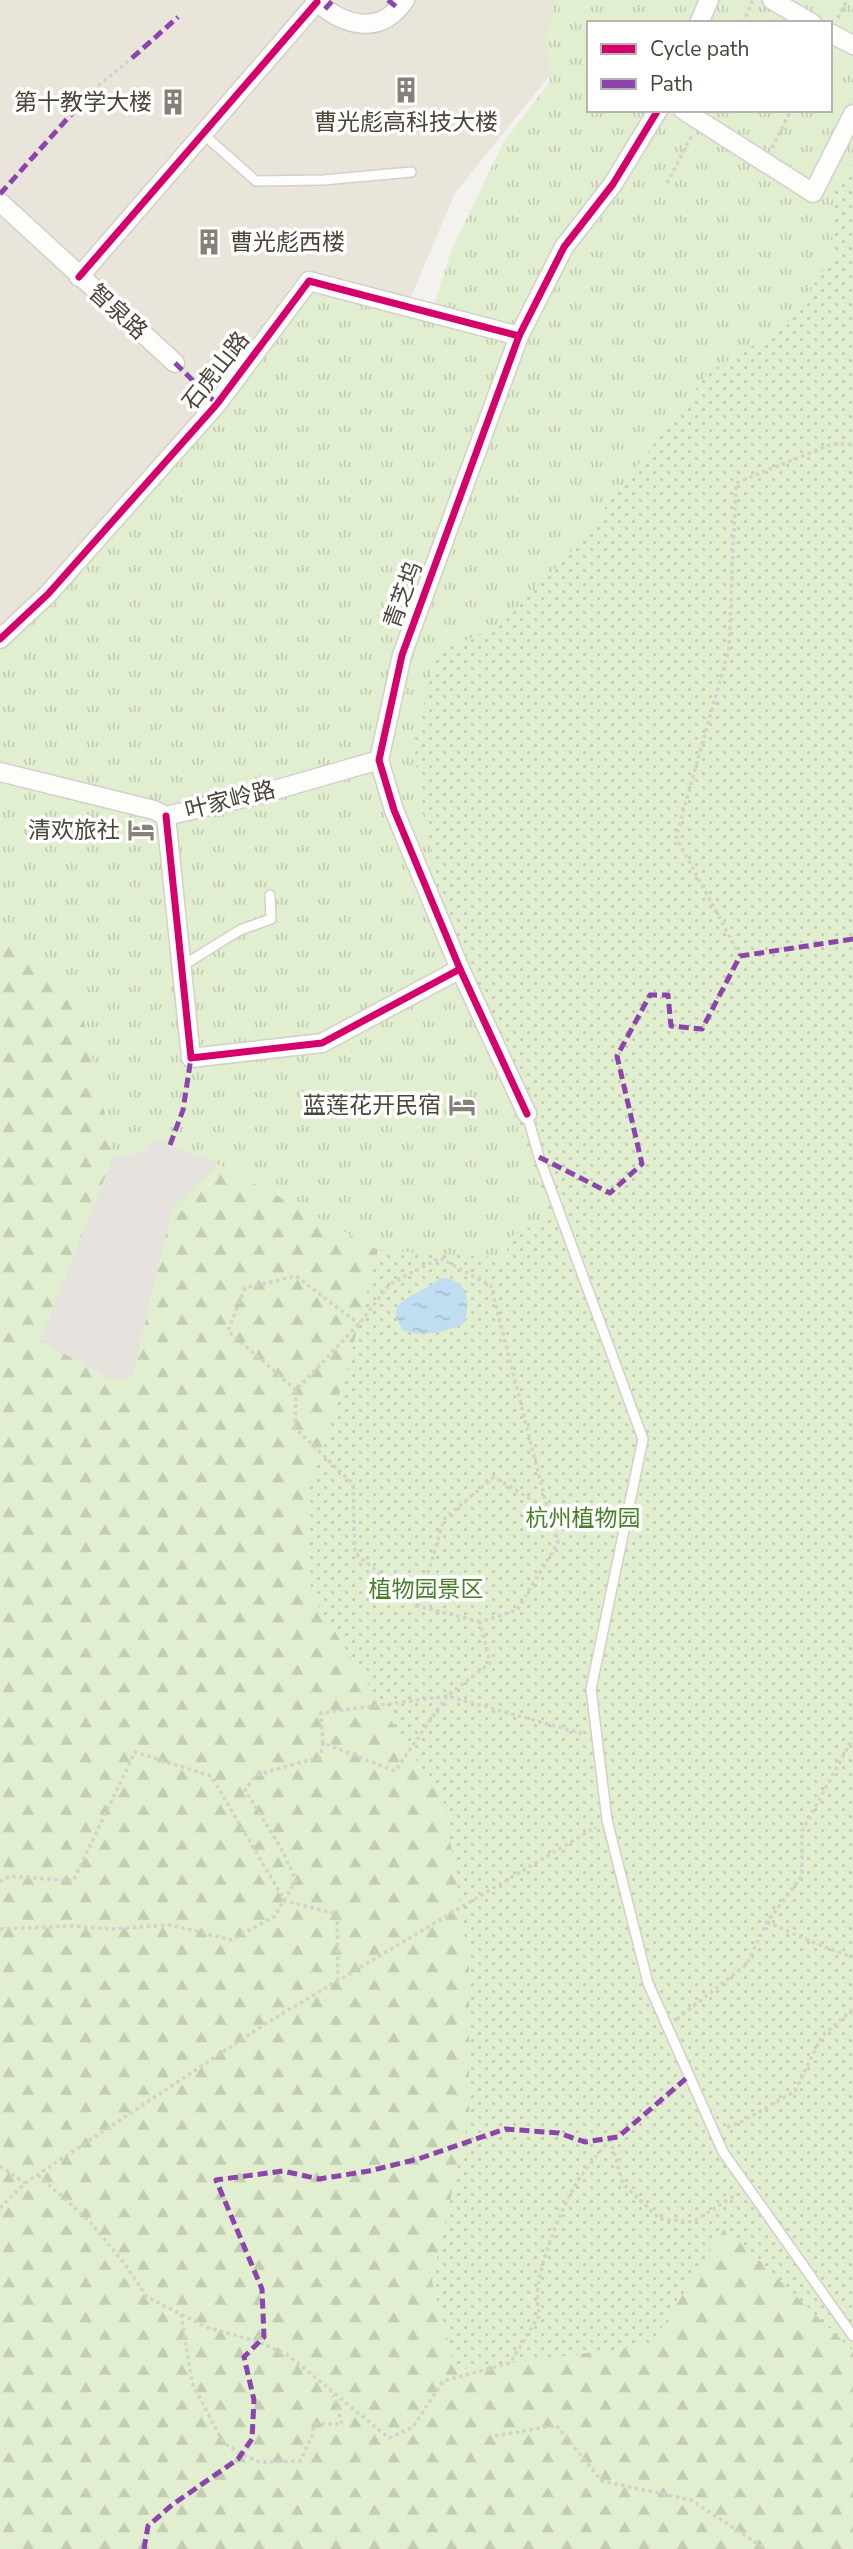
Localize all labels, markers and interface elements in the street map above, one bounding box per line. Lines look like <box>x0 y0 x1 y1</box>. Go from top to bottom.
legend <box>587 21 832 112</box>
text: Cycle path <box>650 35 749 63</box>
text: Path <box>650 70 693 98</box>
building icon: 曹光彪高科技大楼 <box>391 75 421 105</box>
place label: 第十教学大楼 <box>14 87 152 118</box>
building icon: 第十教学大楼 <box>158 87 188 117</box>
place label: 曹光彪高科技大楼 <box>314 107 498 138</box>
building icon: 曹光彪西楼 <box>194 227 224 257</box>
place label: 曹光彪西楼 <box>230 227 345 258</box>
street label: 智泉路 <box>82 277 154 347</box>
street label: 石虎山路 <box>175 325 257 417</box>
street label: 青芝坞 <box>377 557 429 633</box>
street label: 叶家岭路 <box>182 774 278 826</box>
place label: 清欢旅社 <box>28 815 120 846</box>
hotel icon: 清欢旅社 <box>126 815 156 845</box>
place label: 蓝莲花开民宿 <box>303 1090 441 1121</box>
hotel icon: 蓝莲花开民宿 <box>447 1090 477 1120</box>
park label: 杭州植物园 <box>526 1503 641 1534</box>
park label: 植物园景区 <box>369 1574 484 1605</box>

